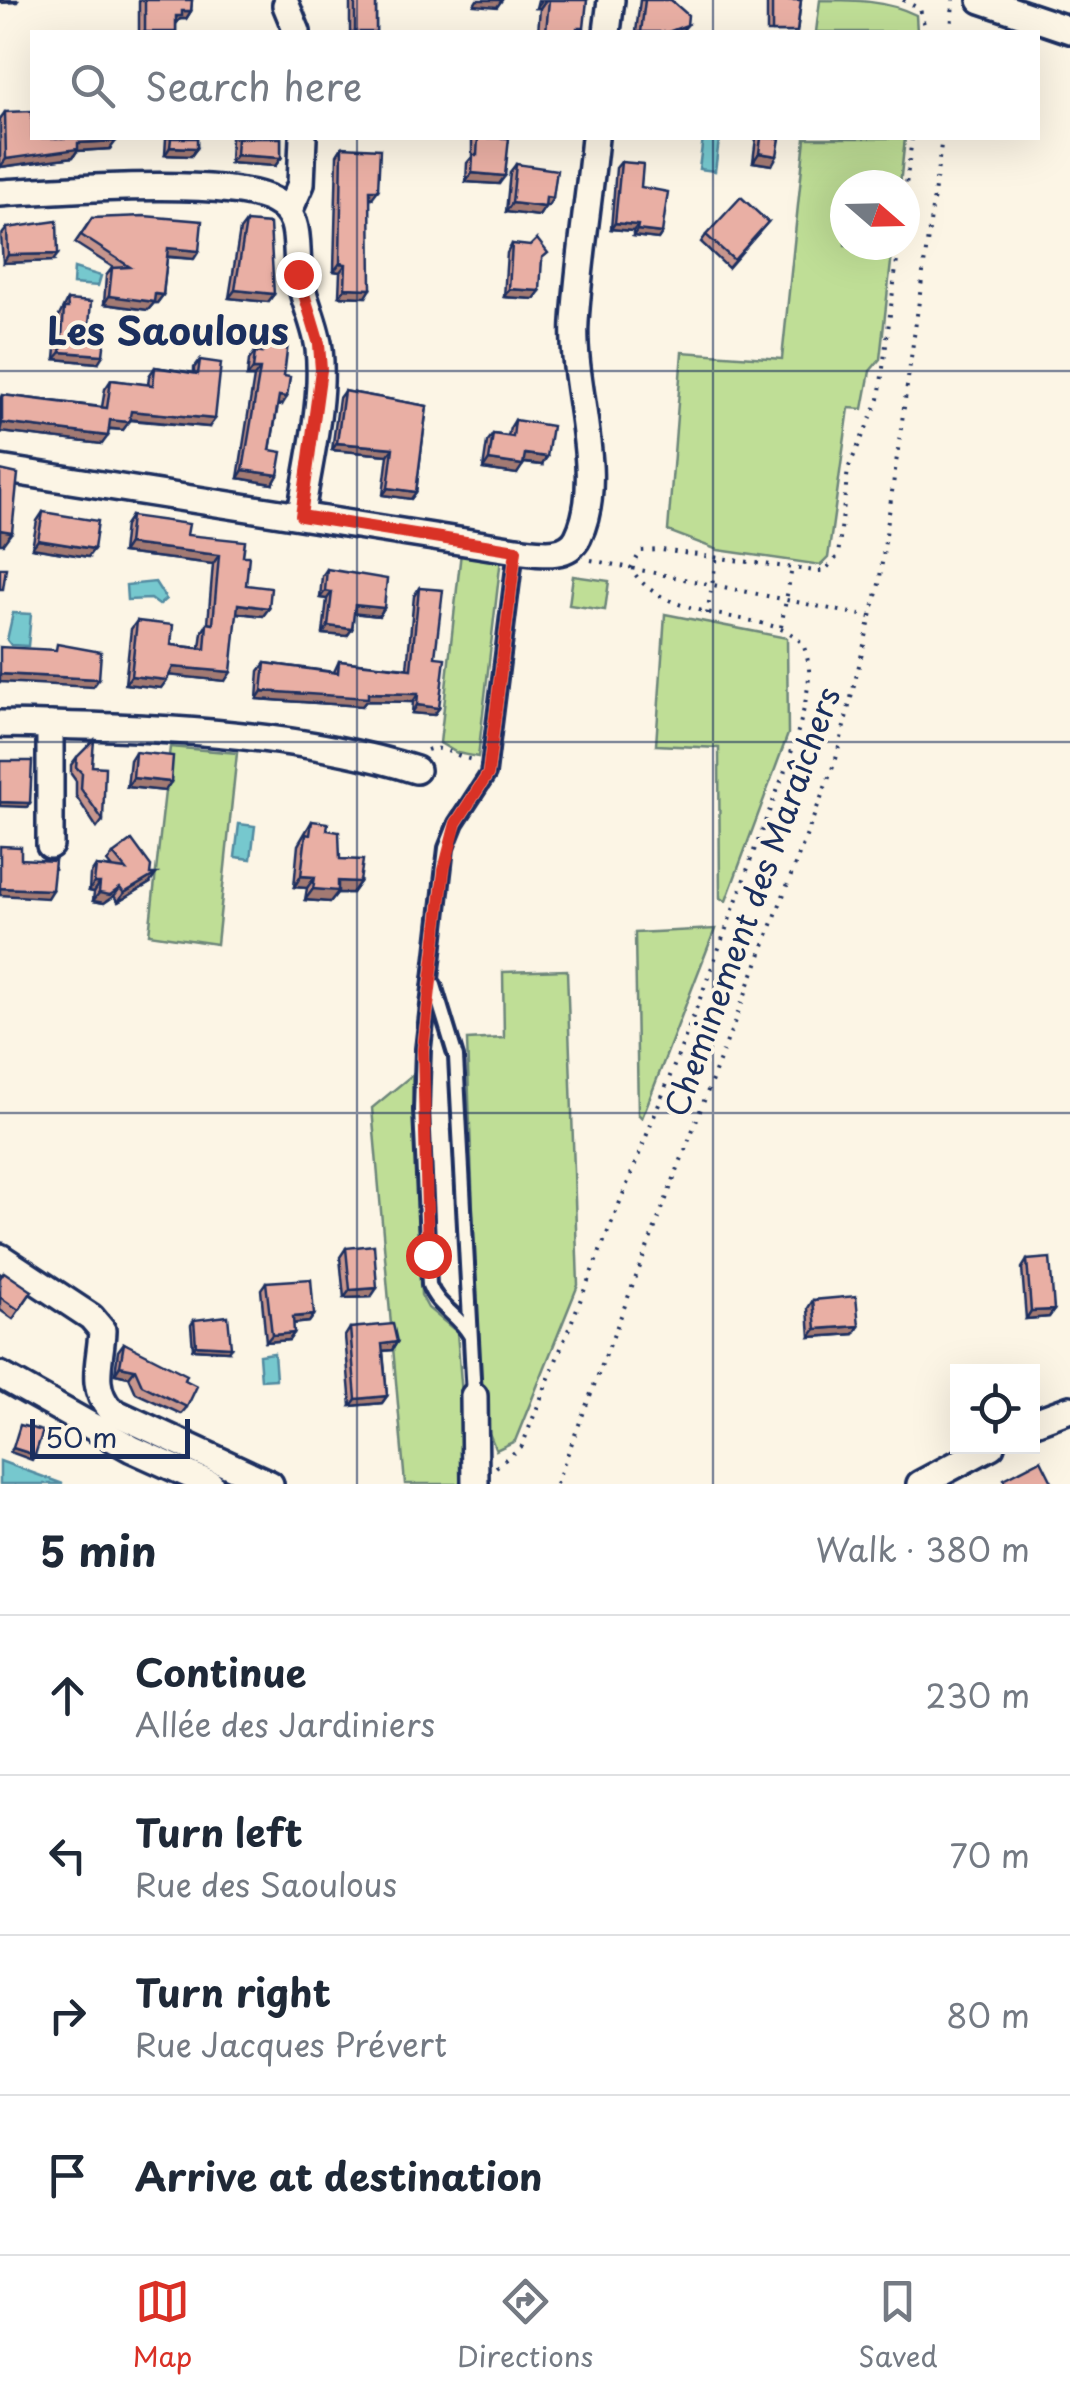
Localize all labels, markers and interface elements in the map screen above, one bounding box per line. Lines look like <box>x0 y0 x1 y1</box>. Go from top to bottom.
search box <box>30 30 1040 140</box>
text: Search here <box>145 57 362 114</box>
icon: search <box>65 58 120 113</box>
north arrow <box>830 170 920 260</box>
route end <box>276 252 322 298</box>
district label: Les Saoulous <box>47 301 289 358</box>
street label: Cheminement des Maraîchers <box>651 680 851 1123</box>
route start <box>406 1233 452 1279</box>
map controls <box>950 1364 1040 1454</box>
button: locate <box>950 1364 1040 1454</box>
scale bar <box>30 1414 190 1458</box>
text: 50 m <box>45 1415 118 1458</box>
text: 5 min <box>40 1518 157 1581</box>
text: Walk · 380 m <box>816 1525 1030 1573</box>
text: Continue <box>135 1643 306 1700</box>
icon: ahead <box>40 1668 95 1723</box>
text: 230 m <box>925 1671 1030 1719</box>
text: Allée des Jardiniers <box>135 1700 435 1748</box>
text: Turn left <box>135 1803 303 1860</box>
icon: left <box>40 1828 95 1883</box>
text: 70 m <box>950 1831 1030 1879</box>
text: Rue des Saoulous <box>135 1860 397 1908</box>
text: Turn right <box>135 1963 331 2020</box>
icon: right <box>40 1988 95 2043</box>
text: 80 m <box>946 1991 1030 2039</box>
text: Rue Jacques Prévert <box>135 2020 447 2068</box>
text: Arrive at destination <box>135 2147 543 2204</box>
icon: arrive <box>40 2148 95 2203</box>
tab: Map <box>132 2274 192 2377</box>
tab: Directions <box>457 2274 593 2377</box>
tab: Saved <box>858 2274 938 2377</box>

